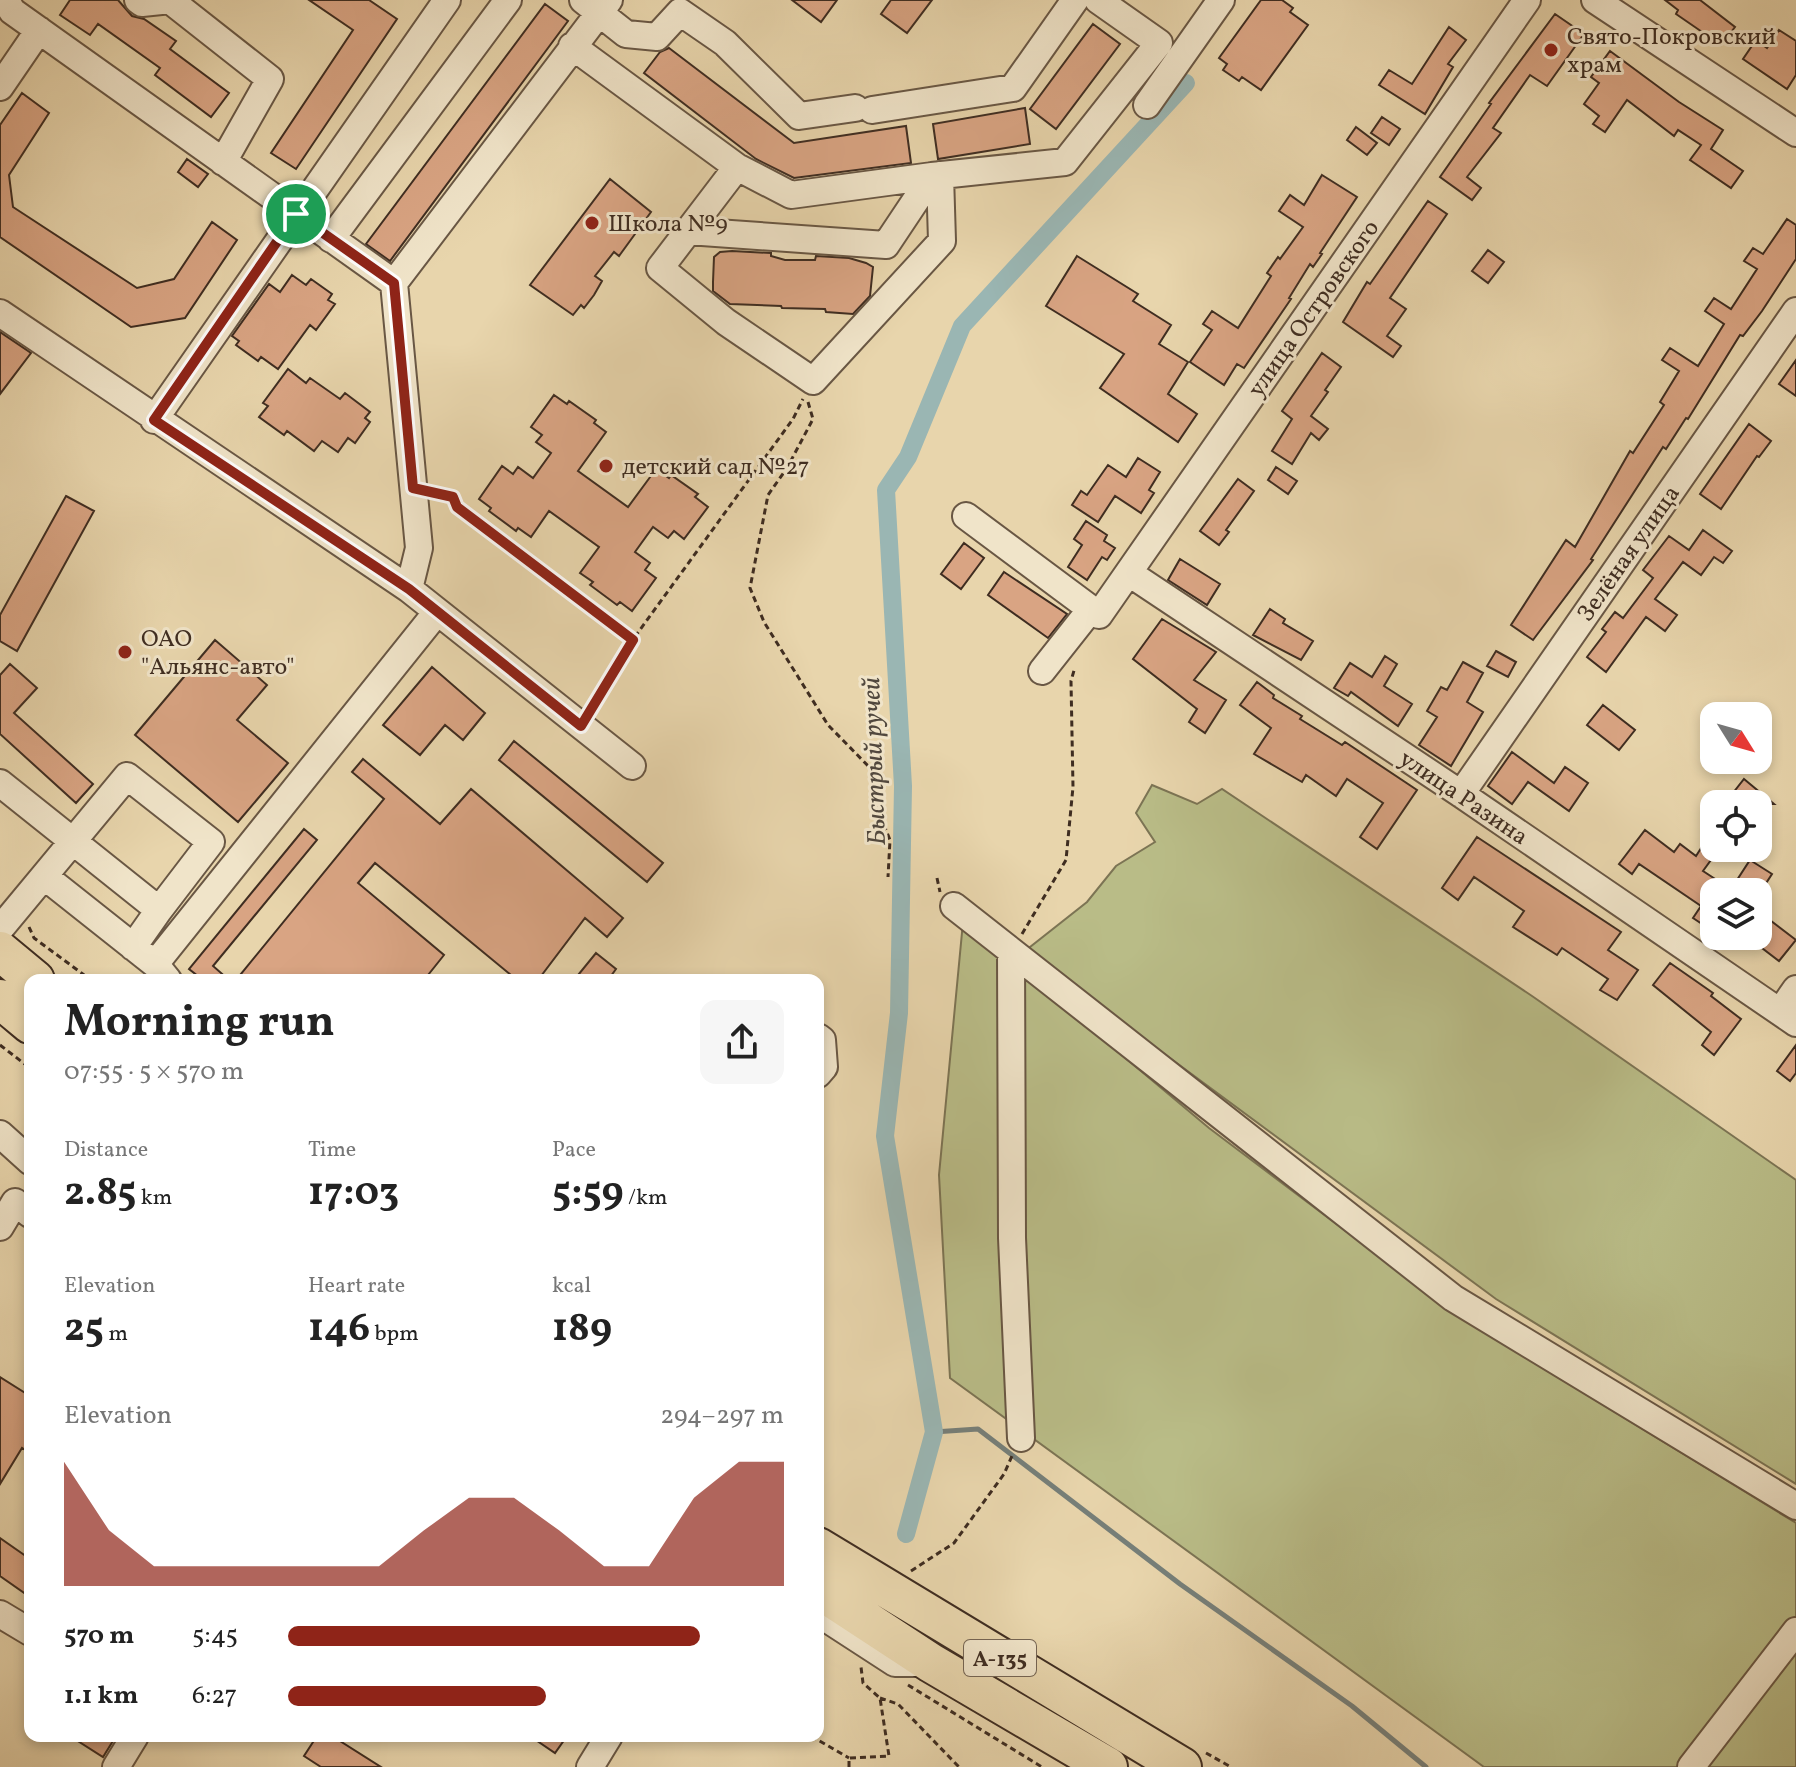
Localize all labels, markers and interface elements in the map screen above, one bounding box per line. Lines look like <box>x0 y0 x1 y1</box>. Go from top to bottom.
place label: Свято-Покровский храм <box>1567 21 1776 83</box>
marker: Свято-Покровский храм <box>1542 41 1560 59</box>
pin <box>262 180 330 248</box>
icon: arrive <box>274 192 318 236</box>
place label: Школа №9 <box>608 208 728 242</box>
marker: Школа №9 <box>583 214 601 232</box>
street label: улица Островского <box>1241 214 1389 405</box>
place label: детский сад №27 <box>622 451 809 485</box>
marker: детский сад №27 <box>597 457 615 475</box>
street label: Зелёная улица <box>1570 479 1689 629</box>
place label: ОАО "Альянс-авто" <box>141 623 294 685</box>
marker: ОАО "Альянс-авто" <box>116 643 134 661</box>
water label: Быстрый ручей <box>854 676 896 846</box>
north arrow <box>1700 702 1772 774</box>
map controls <box>1700 702 1772 950</box>
street label: улица Разина <box>1392 743 1534 854</box>
button: locate <box>1700 790 1772 862</box>
button: layers <box>1700 878 1772 950</box>
text: Morning run <box>64 993 335 1054</box>
button: share <box>700 1000 784 1084</box>
text: 07:55 · 5 × 570 m <box>64 1054 244 1090</box>
text: Distance <box>64 1135 148 1166</box>
text: Time <box>308 1135 356 1166</box>
text: Pace <box>552 1135 596 1166</box>
text: 2.85 <box>64 1166 136 1222</box>
text: 17:03 <box>308 1166 399 1222</box>
text: 5:59 <box>552 1166 624 1222</box>
text: km <box>136 1183 172 1214</box>
text: /km <box>624 1183 667 1214</box>
text: Elevation <box>64 1271 155 1302</box>
text: Heart rate <box>308 1271 405 1302</box>
text: kcal <box>552 1271 591 1302</box>
text: 25 <box>64 1302 104 1358</box>
text: 146 <box>308 1302 370 1358</box>
text: 189 <box>552 1302 612 1358</box>
text: m <box>104 1319 128 1350</box>
text: bpm <box>370 1319 419 1350</box>
text: Elevation <box>64 1398 172 1434</box>
text: 294–297 m <box>660 1398 784 1434</box>
text: 570 m <box>64 1618 134 1654</box>
text: 5:45 <box>192 1618 238 1654</box>
road number: А-135 <box>964 1640 1036 1676</box>
text: 1.1 km <box>64 1678 138 1714</box>
text: 6:27 <box>192 1678 237 1714</box>

